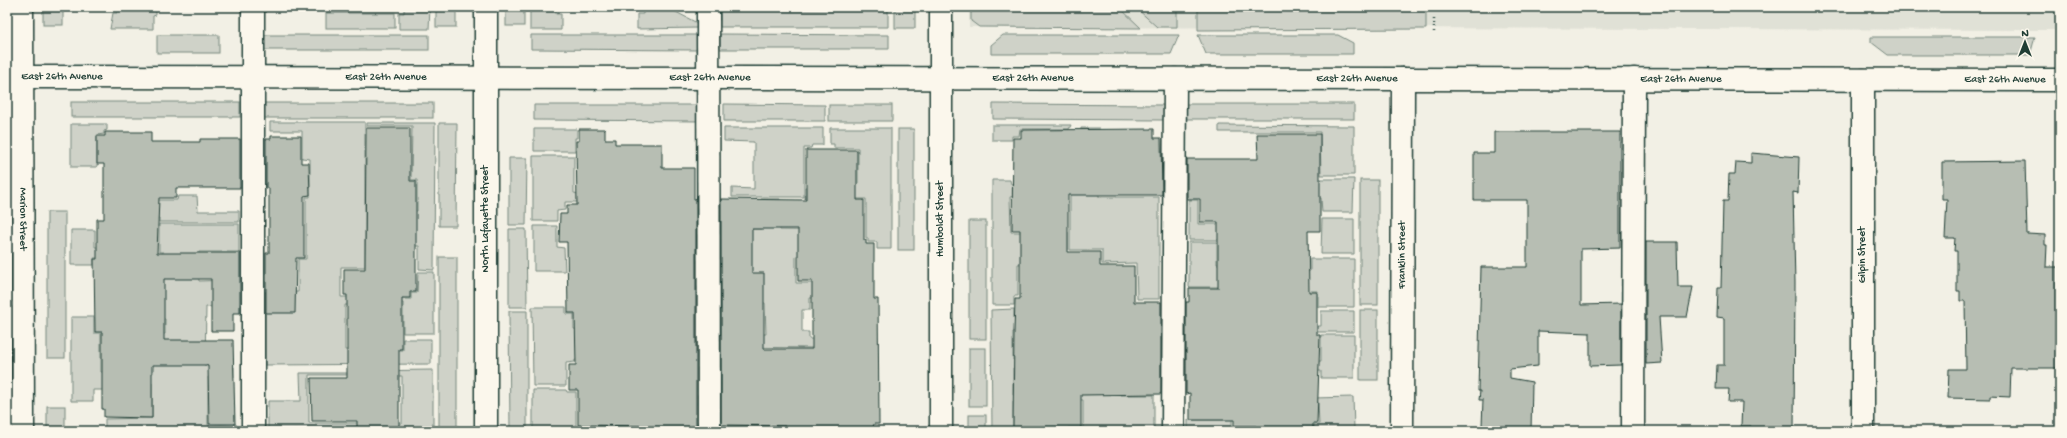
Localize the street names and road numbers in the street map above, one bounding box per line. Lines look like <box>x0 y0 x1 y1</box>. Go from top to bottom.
street label: East 26th Avenue <box>21 71 103 83</box>
street label: East 26th Avenue <box>345 71 427 84</box>
street label: East 26th Avenue <box>669 72 751 84</box>
street label: East 26th Avenue <box>992 72 1074 85</box>
street label: East 26th Avenue <box>1316 73 1398 85</box>
street label: East 26th Avenue <box>1640 73 1722 86</box>
street label: East 26th Avenue <box>1964 74 2046 86</box>
street label: North Lafayette Street <box>479 164 492 273</box>
street label: Humboldt Street <box>935 179 947 257</box>
street label: Marion Street <box>16 187 29 252</box>
street label: Franklin Street <box>1396 220 1409 290</box>
street label: Gilpin Street <box>1857 225 1869 283</box>

